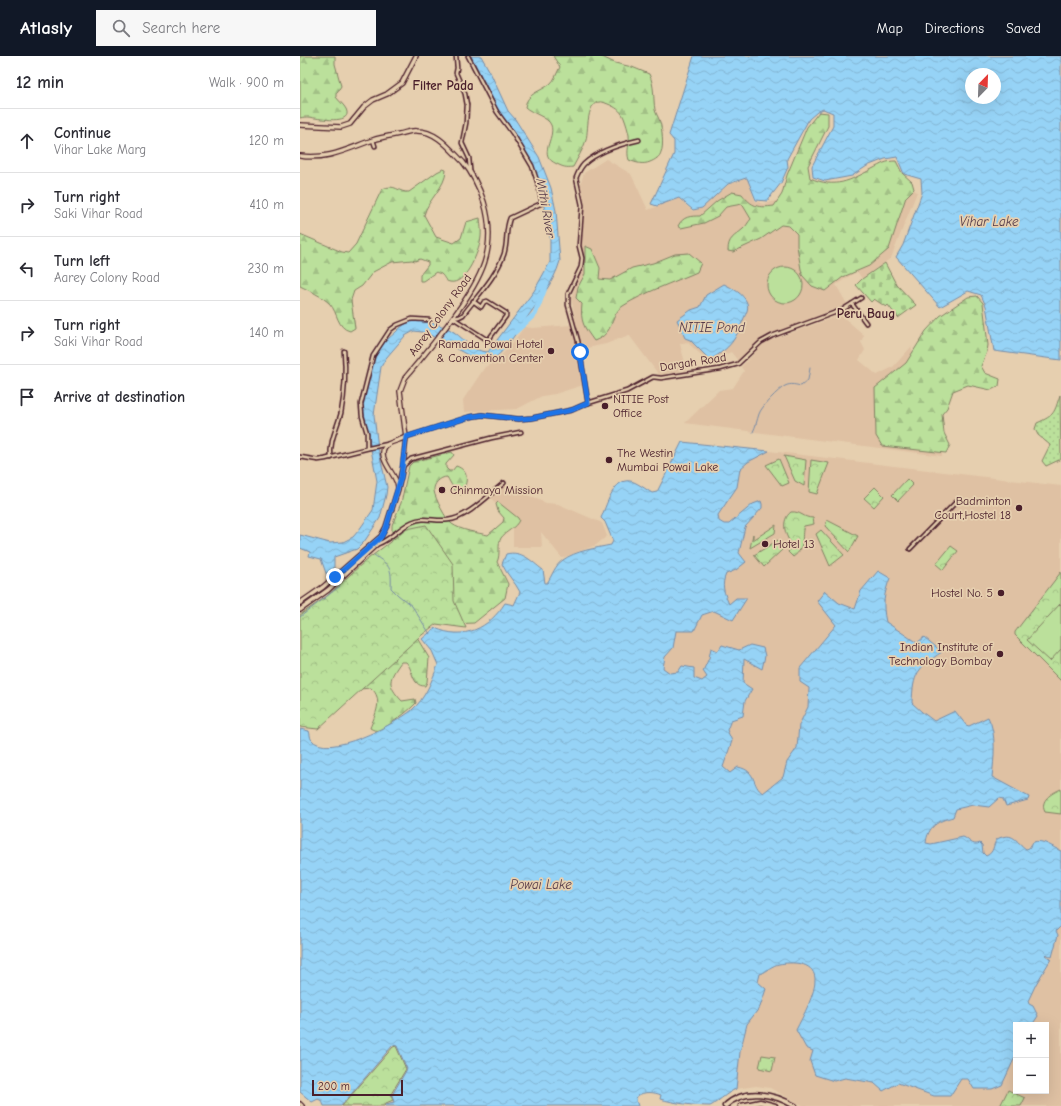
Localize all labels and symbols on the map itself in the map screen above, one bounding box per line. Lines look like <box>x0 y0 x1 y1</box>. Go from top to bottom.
north arrow <box>965 68 1001 104</box>
district label: Filter Pada <box>412 78 474 93</box>
water label: Mithi River <box>533 176 559 240</box>
water label: Vihar Lake <box>960 214 1019 229</box>
street label: Aarey Colony Road <box>406 271 474 359</box>
district label: Peru Baug <box>837 306 895 321</box>
water label: NITIE Pond <box>679 320 746 335</box>
place label: Ramada Powai Hotel & Convention Center <box>436 337 543 365</box>
route start <box>571 343 589 361</box>
marker: Ramada Powai Hotel & Convention Center <box>546 346 556 356</box>
street label: Dargah Road <box>659 350 727 374</box>
place label: NITIE Post Office <box>613 392 669 420</box>
marker: NITIE Post Office <box>600 401 610 411</box>
place label: The Westin Mumbai Powai Lake <box>617 446 718 474</box>
marker: The Westin Mumbai Powai Lake <box>604 455 614 465</box>
place label: Chinmaya Mission <box>450 483 543 497</box>
marker: Chinmaya Mission <box>437 485 447 495</box>
place label: Badminton Court,Hostel 18 <box>934 494 1011 522</box>
marker: Badminton Court,Hostel 18 <box>1014 503 1024 513</box>
place label: Hotel 13 <box>773 537 814 551</box>
marker: Hotel 13 <box>760 539 770 549</box>
route end <box>326 568 344 586</box>
place label: Hostel No. 5 <box>931 586 993 600</box>
marker: Hostel No. 5 <box>996 588 1006 598</box>
place label: Indian Institute of Technology Bombay <box>889 640 993 668</box>
marker: Indian Institute of Technology Bombay <box>995 649 1005 659</box>
water label: Powai Lake <box>510 877 572 892</box>
scale bar <box>312 1078 403 1097</box>

